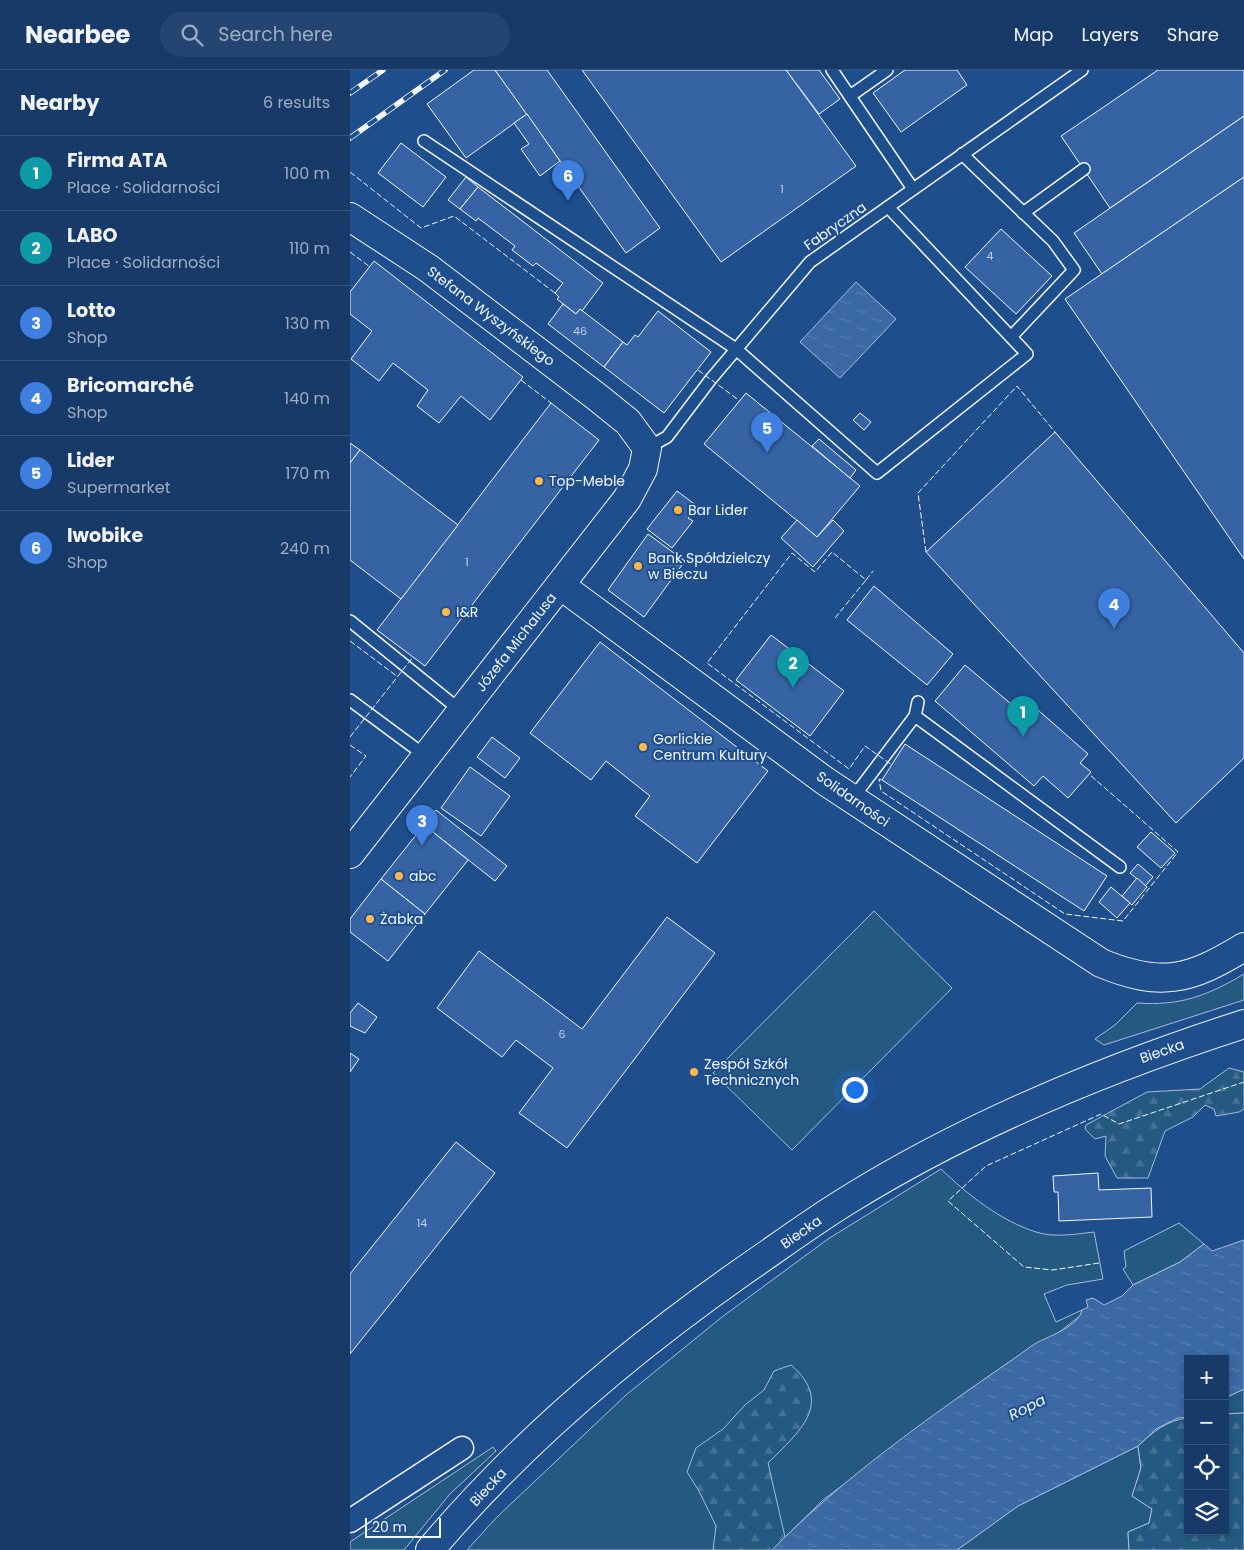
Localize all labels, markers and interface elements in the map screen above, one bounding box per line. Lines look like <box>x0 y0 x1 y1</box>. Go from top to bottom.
search box <box>160 12 510 57</box>
text: Nearbee <box>25 18 130 51</box>
icon: search <box>178 21 206 49</box>
text: Search here <box>218 21 333 48</box>
text: Map <box>1014 22 1054 47</box>
text: Layers <box>1082 22 1139 47</box>
text: Share <box>1167 22 1219 47</box>
text: Nearby <box>20 88 100 117</box>
text: 6 results <box>263 91 330 114</box>
text: Firma ATA <box>67 147 167 174</box>
pin: 6 <box>552 160 584 201</box>
text: 1 <box>33 162 39 185</box>
text: 100 m <box>284 162 330 185</box>
text: Place · Solidarności <box>67 176 220 199</box>
house number: 1 <box>780 181 784 197</box>
street label: Fabryczna <box>800 197 870 255</box>
text: LABO <box>67 222 118 249</box>
text: 2 <box>31 237 41 260</box>
text: 110 m <box>289 237 330 260</box>
house number: 4 <box>987 248 994 264</box>
text: Place · Solidarności <box>67 251 220 274</box>
street label: Stefana Wyszyńskiego <box>423 261 559 371</box>
text: Lotto <box>67 297 116 324</box>
text: 3 <box>31 312 41 335</box>
text: 130 m <box>285 312 330 335</box>
house number: 46 <box>573 323 587 339</box>
text: Shop <box>67 326 108 349</box>
text: Bricomarché <box>67 372 194 399</box>
text: 4 <box>31 387 41 410</box>
text: 140 m <box>284 387 330 410</box>
text: Shop <box>67 401 108 424</box>
pin: 5 <box>751 412 783 453</box>
text: Lider <box>67 447 114 474</box>
text: 5 <box>31 462 41 485</box>
text: 170 m <box>285 462 330 485</box>
place label: Top-Meble <box>549 471 625 491</box>
marker: Top-Meble <box>533 475 545 487</box>
text: Supermarket <box>67 476 171 499</box>
place label: Bar Lider <box>688 500 748 520</box>
marker: Bar Lider <box>672 504 684 516</box>
text: Iwobike <box>67 522 143 549</box>
text: 6 <box>31 537 41 560</box>
text: 240 m <box>280 537 330 560</box>
place label: Bank Spółdzielczy w Bieczu <box>648 548 770 584</box>
text: Shop <box>67 551 108 574</box>
house number: 1 <box>465 554 469 570</box>
marker: Bank Spółdzielczy w Bieczu <box>632 560 644 572</box>
street label: Józefa Michalusa <box>471 588 561 696</box>
pin: 4 <box>1098 588 1130 629</box>
place label: I&R <box>456 602 478 622</box>
marker: I&R <box>440 606 452 618</box>
pin: 2 <box>777 647 809 688</box>
pin: 1 <box>1007 696 1039 737</box>
place label: Gorlickie Centrum Kultury <box>653 729 767 765</box>
marker: Gorlickie Centrum Kultury <box>637 741 649 753</box>
street label: Solidarności <box>812 766 894 832</box>
pin: 3 <box>406 805 438 846</box>
place label: abc <box>409 866 436 886</box>
marker: abc <box>393 870 405 882</box>
place label: Żabka <box>380 909 423 929</box>
marker: Żabka <box>364 913 376 925</box>
house number: 6 <box>559 1026 566 1042</box>
street label: Biecka <box>1137 1034 1187 1068</box>
place label: Zespół Szkół Technicznych <box>704 1054 799 1090</box>
marker: Zespół Szkół Technicznych <box>688 1066 700 1078</box>
your location <box>842 1077 868 1103</box>
street label: Biecka <box>776 1211 826 1253</box>
house number: 14 <box>417 1215 427 1231</box>
map controls <box>1184 1355 1229 1535</box>
button: + <box>1184 1355 1229 1400</box>
water label: Ropa <box>1005 1389 1049 1425</box>
button: − <box>1184 1400 1229 1445</box>
button: locate <box>1184 1445 1229 1490</box>
street label: Biecka <box>465 1463 511 1511</box>
button: layers <box>1184 1490 1229 1535</box>
scale bar <box>365 1515 441 1538</box>
text: 20 m <box>372 1517 407 1537</box>

